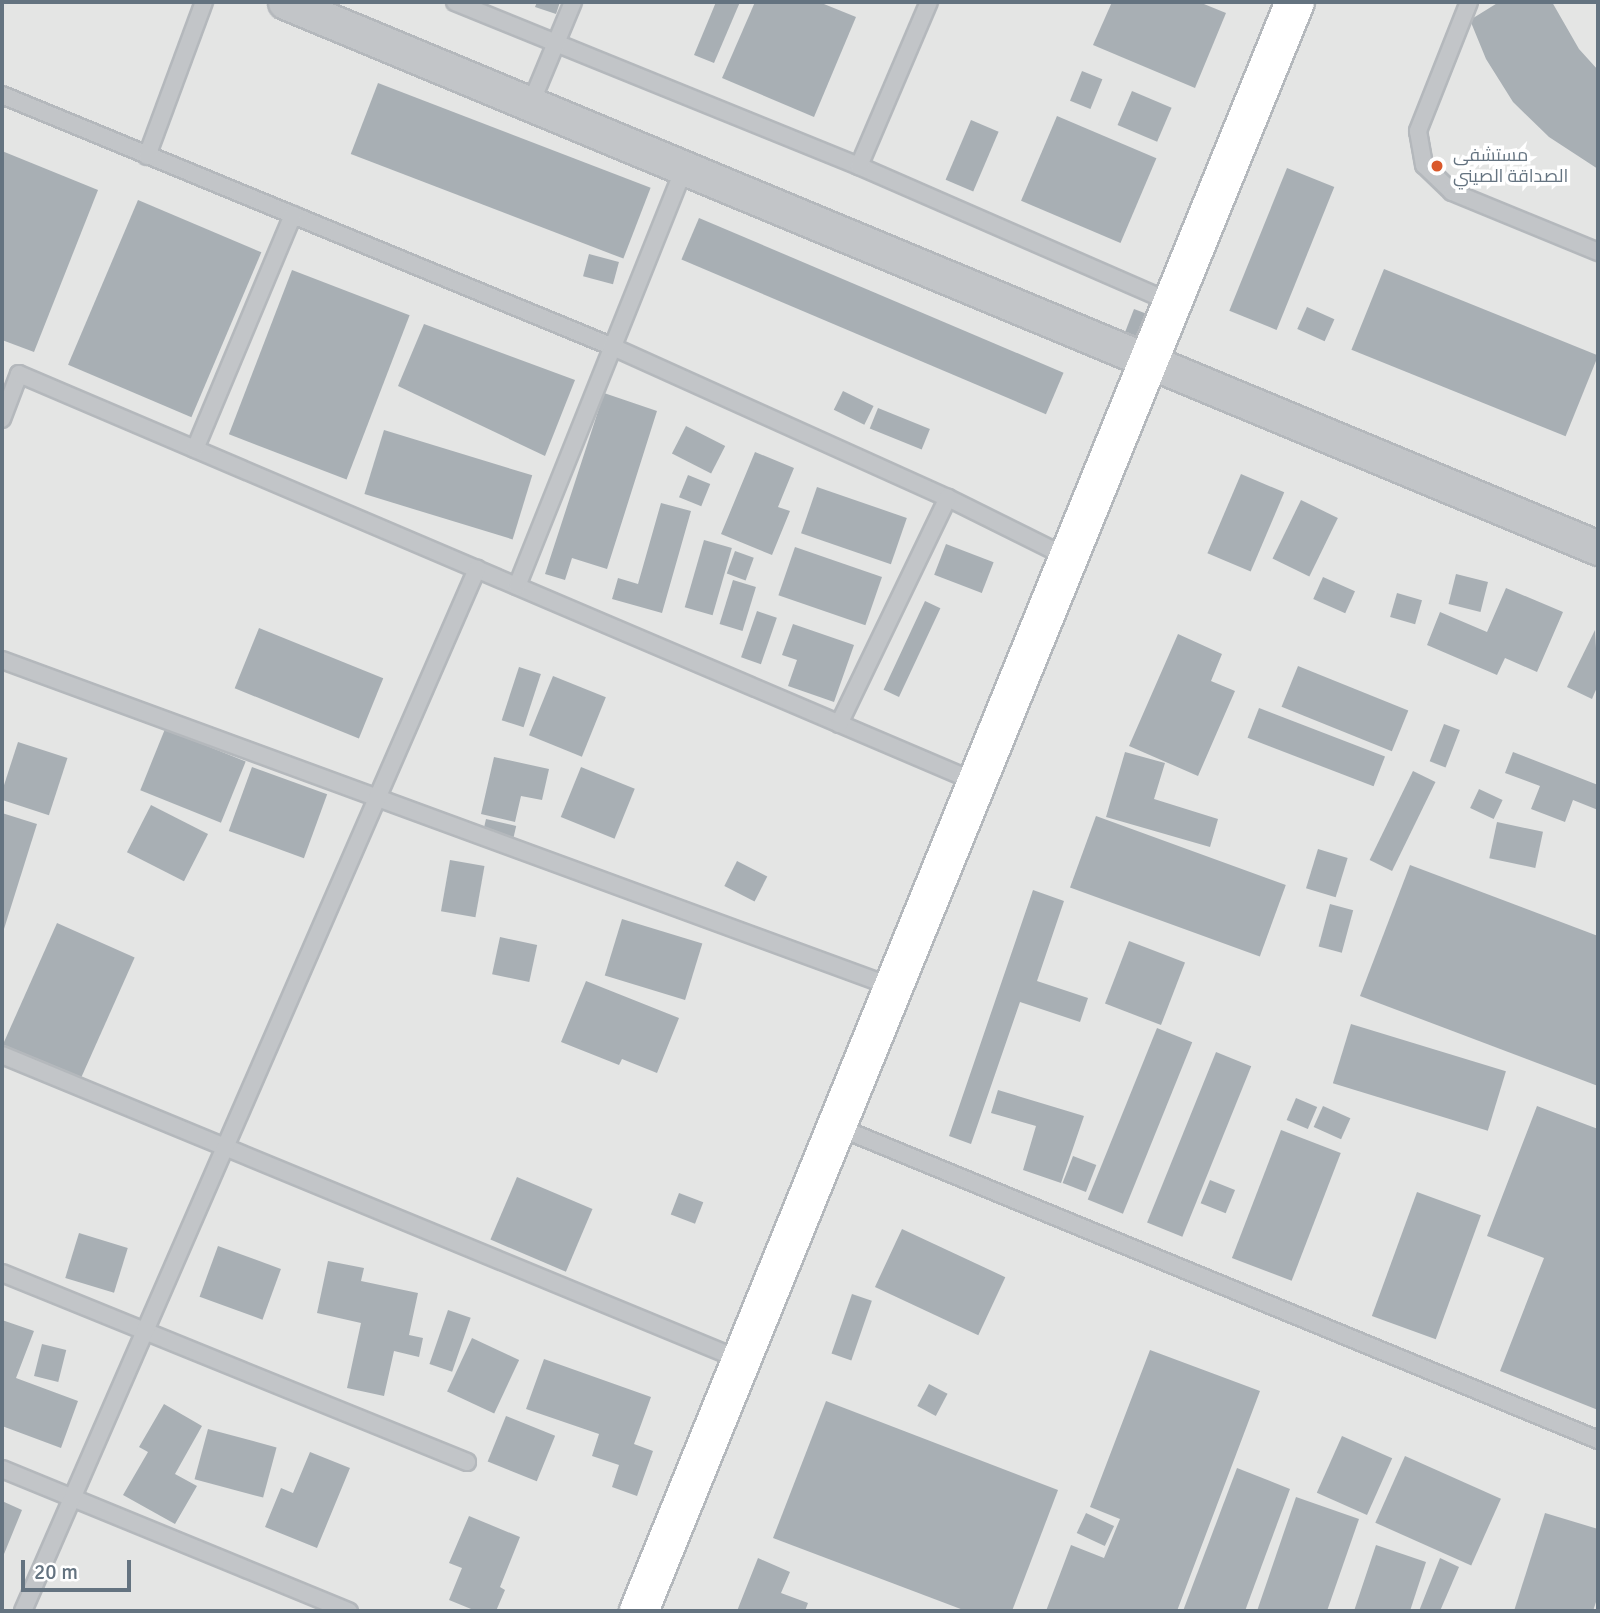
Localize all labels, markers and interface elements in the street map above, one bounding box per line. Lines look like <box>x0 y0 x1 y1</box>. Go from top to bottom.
place label: مستشفى الصداقة الصيني <box>1453 145 1568 188</box>
marker: مستشفى الصداقة الصيني <box>1427 156 1447 176</box>
scale bar <box>24 1546 135 1590</box>
text: 20 m <box>34 1559 78 1585</box>

